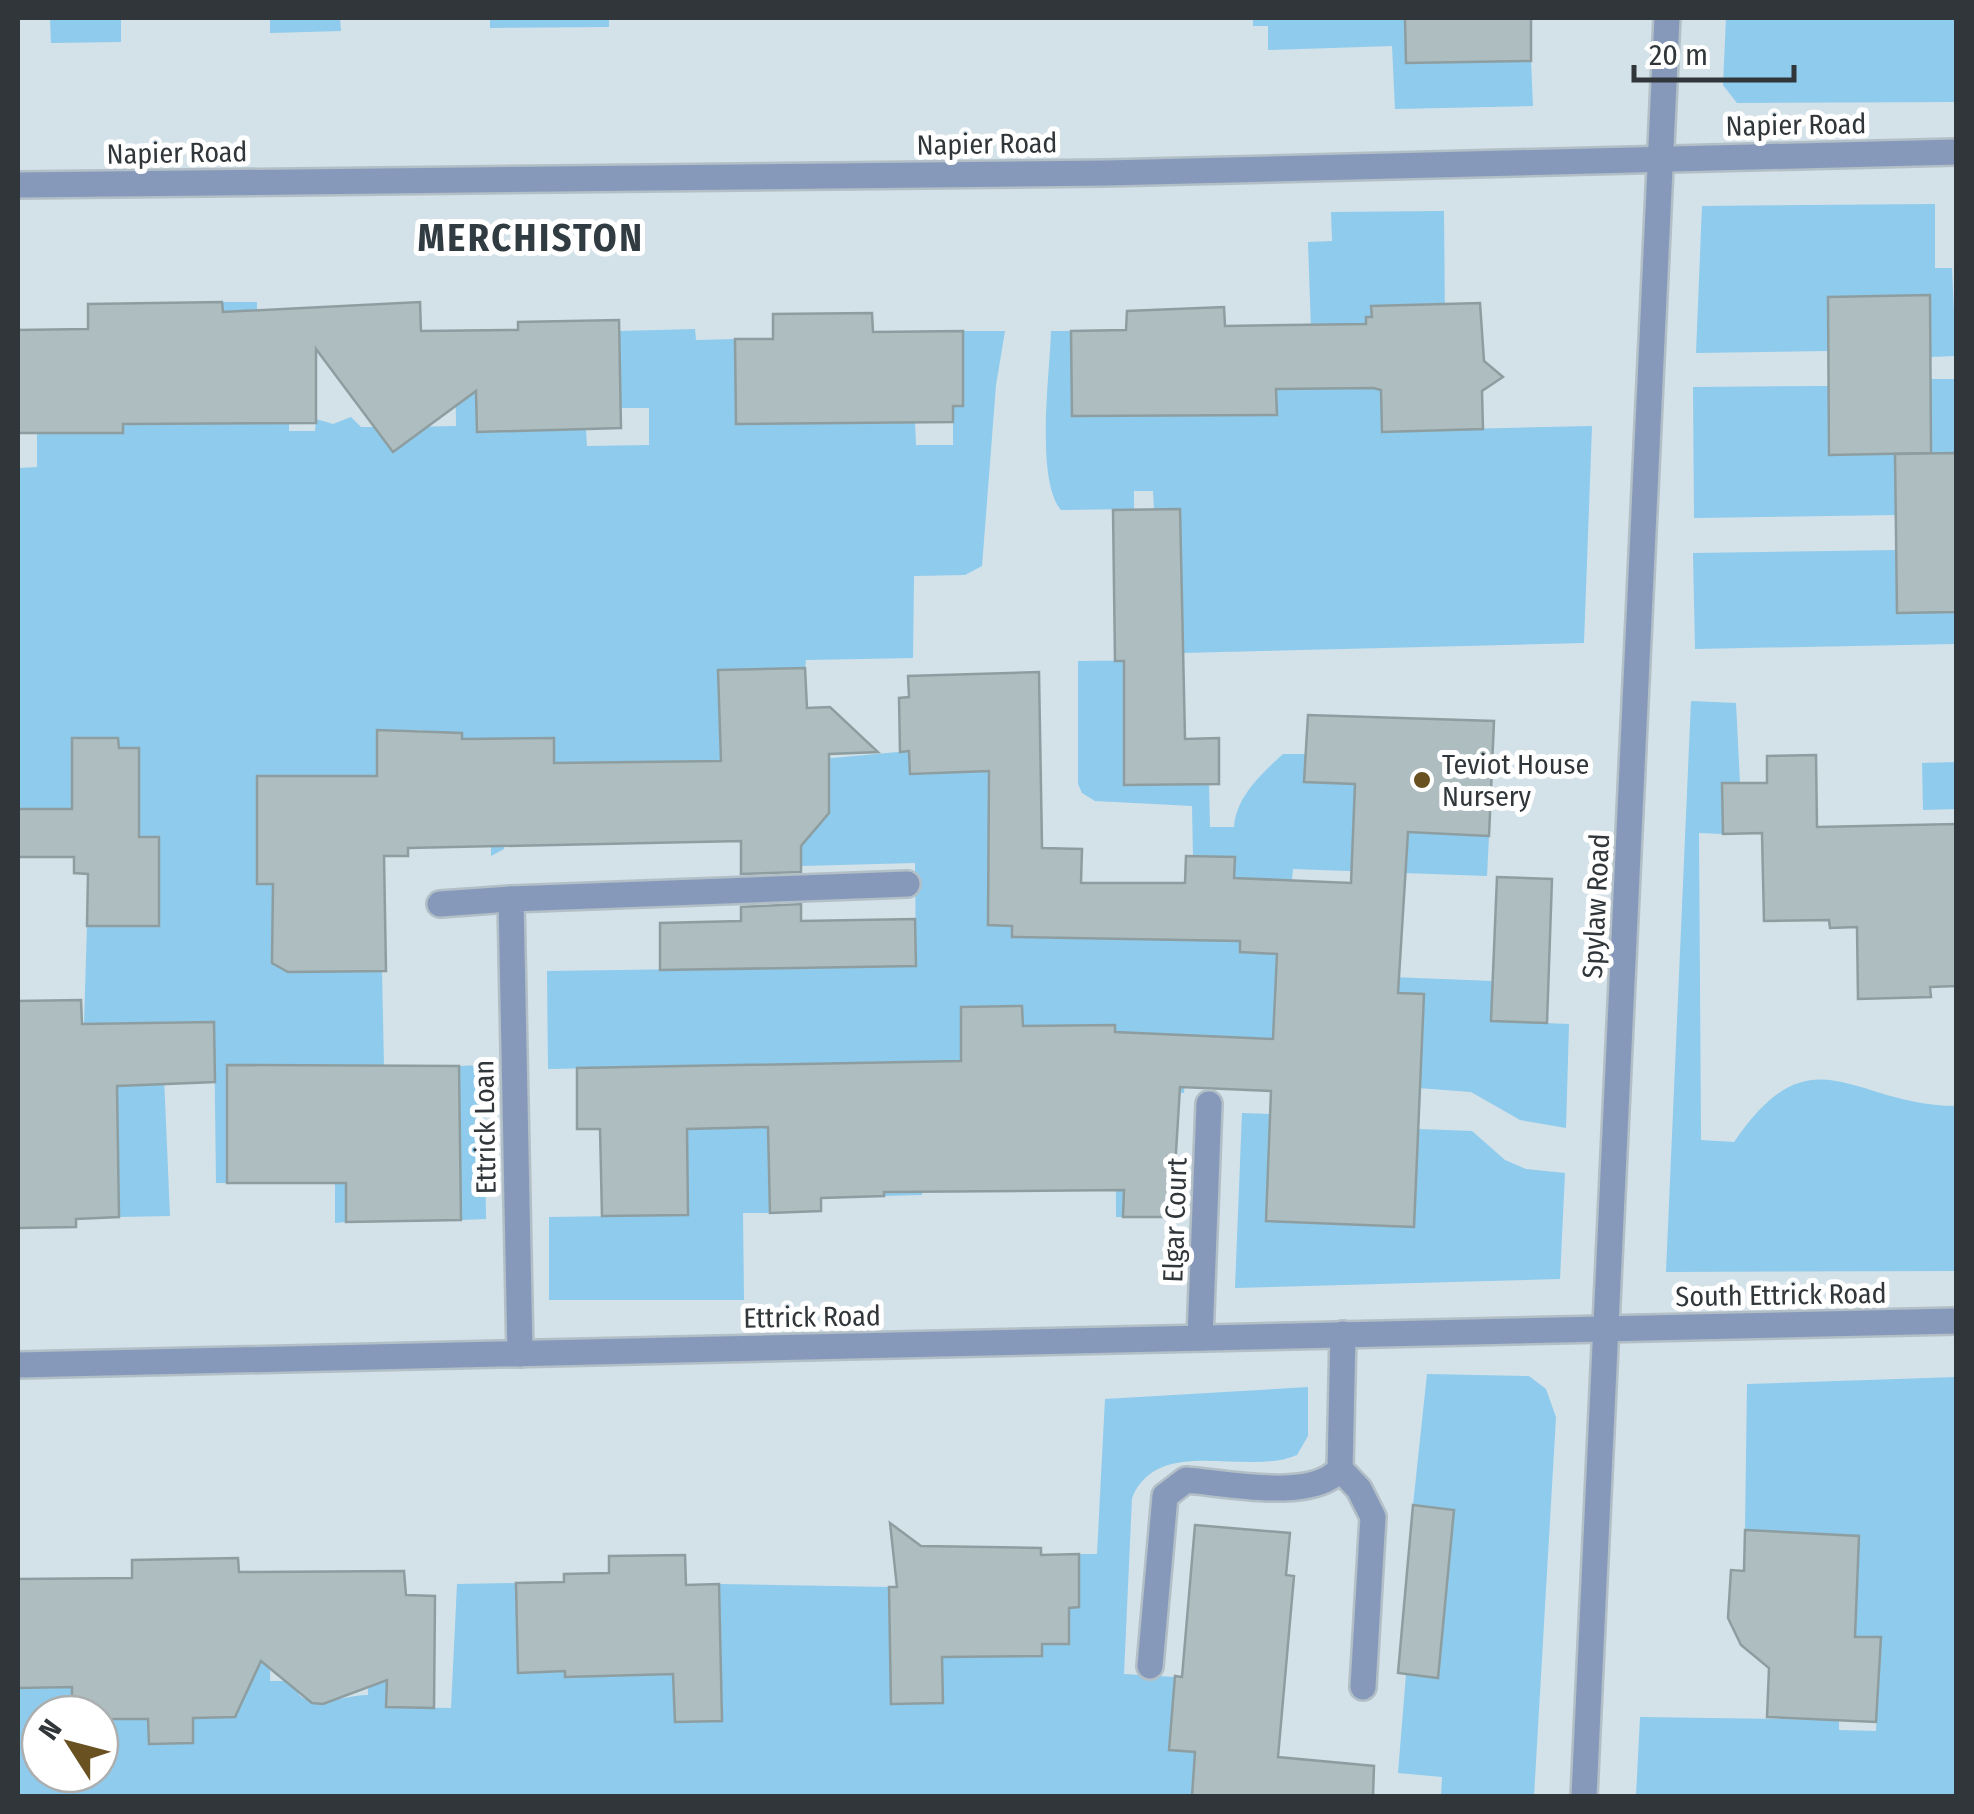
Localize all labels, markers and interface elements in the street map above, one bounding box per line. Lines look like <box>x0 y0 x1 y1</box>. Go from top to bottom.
scale bar <box>1634 20 1794 82</box>
text: 20 m <box>1649 37 1708 73</box>
street label: Napier Road <box>1725 107 1867 143</box>
street label: Napier Road <box>916 126 1058 162</box>
street label: Napier Road <box>106 135 248 171</box>
district label: MERCHISTON <box>417 215 645 261</box>
place label: Teviot House Nursery <box>1442 748 1589 813</box>
marker: Teviot House Nursery <box>1411 769 1433 791</box>
street label: Spylaw Road <box>1576 833 1616 979</box>
street label: Ettrick Loan <box>467 1060 503 1194</box>
street label: Elgar Court <box>1156 1156 1194 1283</box>
street label: South Ettrick Road <box>1675 1277 1887 1313</box>
street label: Ettrick Road <box>743 1299 881 1335</box>
north arrow <box>20 1694 120 1794</box>
text: N <box>32 1713 68 1746</box>

